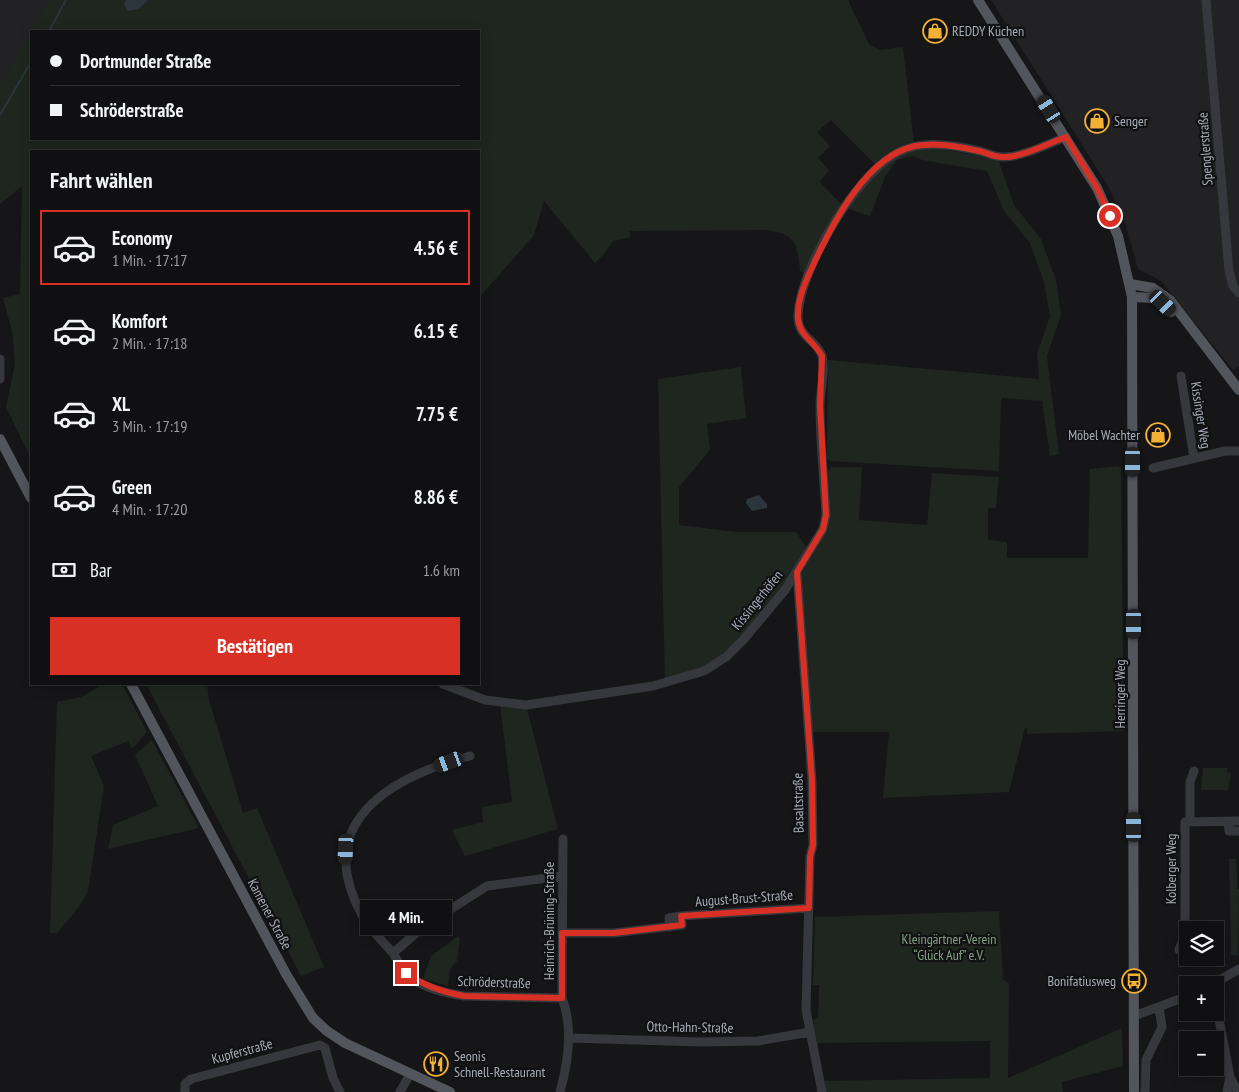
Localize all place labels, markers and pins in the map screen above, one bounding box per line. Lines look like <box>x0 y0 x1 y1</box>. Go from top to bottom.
shop icon: REDDY Küchen <box>922 18 948 44</box>
place label: REDDY Küchen <box>952 22 1024 40</box>
shop icon: Senger <box>1084 108 1110 134</box>
place label: Senger <box>1114 112 1148 130</box>
shop icon: Möbel Wachter <box>1145 422 1171 448</box>
place label: Möbel Wachter <box>1068 426 1140 444</box>
bus stop icon: Bonifatiusweg <box>1121 968 1147 994</box>
place label: Bonifatiusweg <box>1047 972 1116 990</box>
place label: Seonis Schnell-Restaurant <box>454 1047 545 1081</box>
restaurant icon: Seonis Schnell-Restaurant <box>423 1051 449 1077</box>

